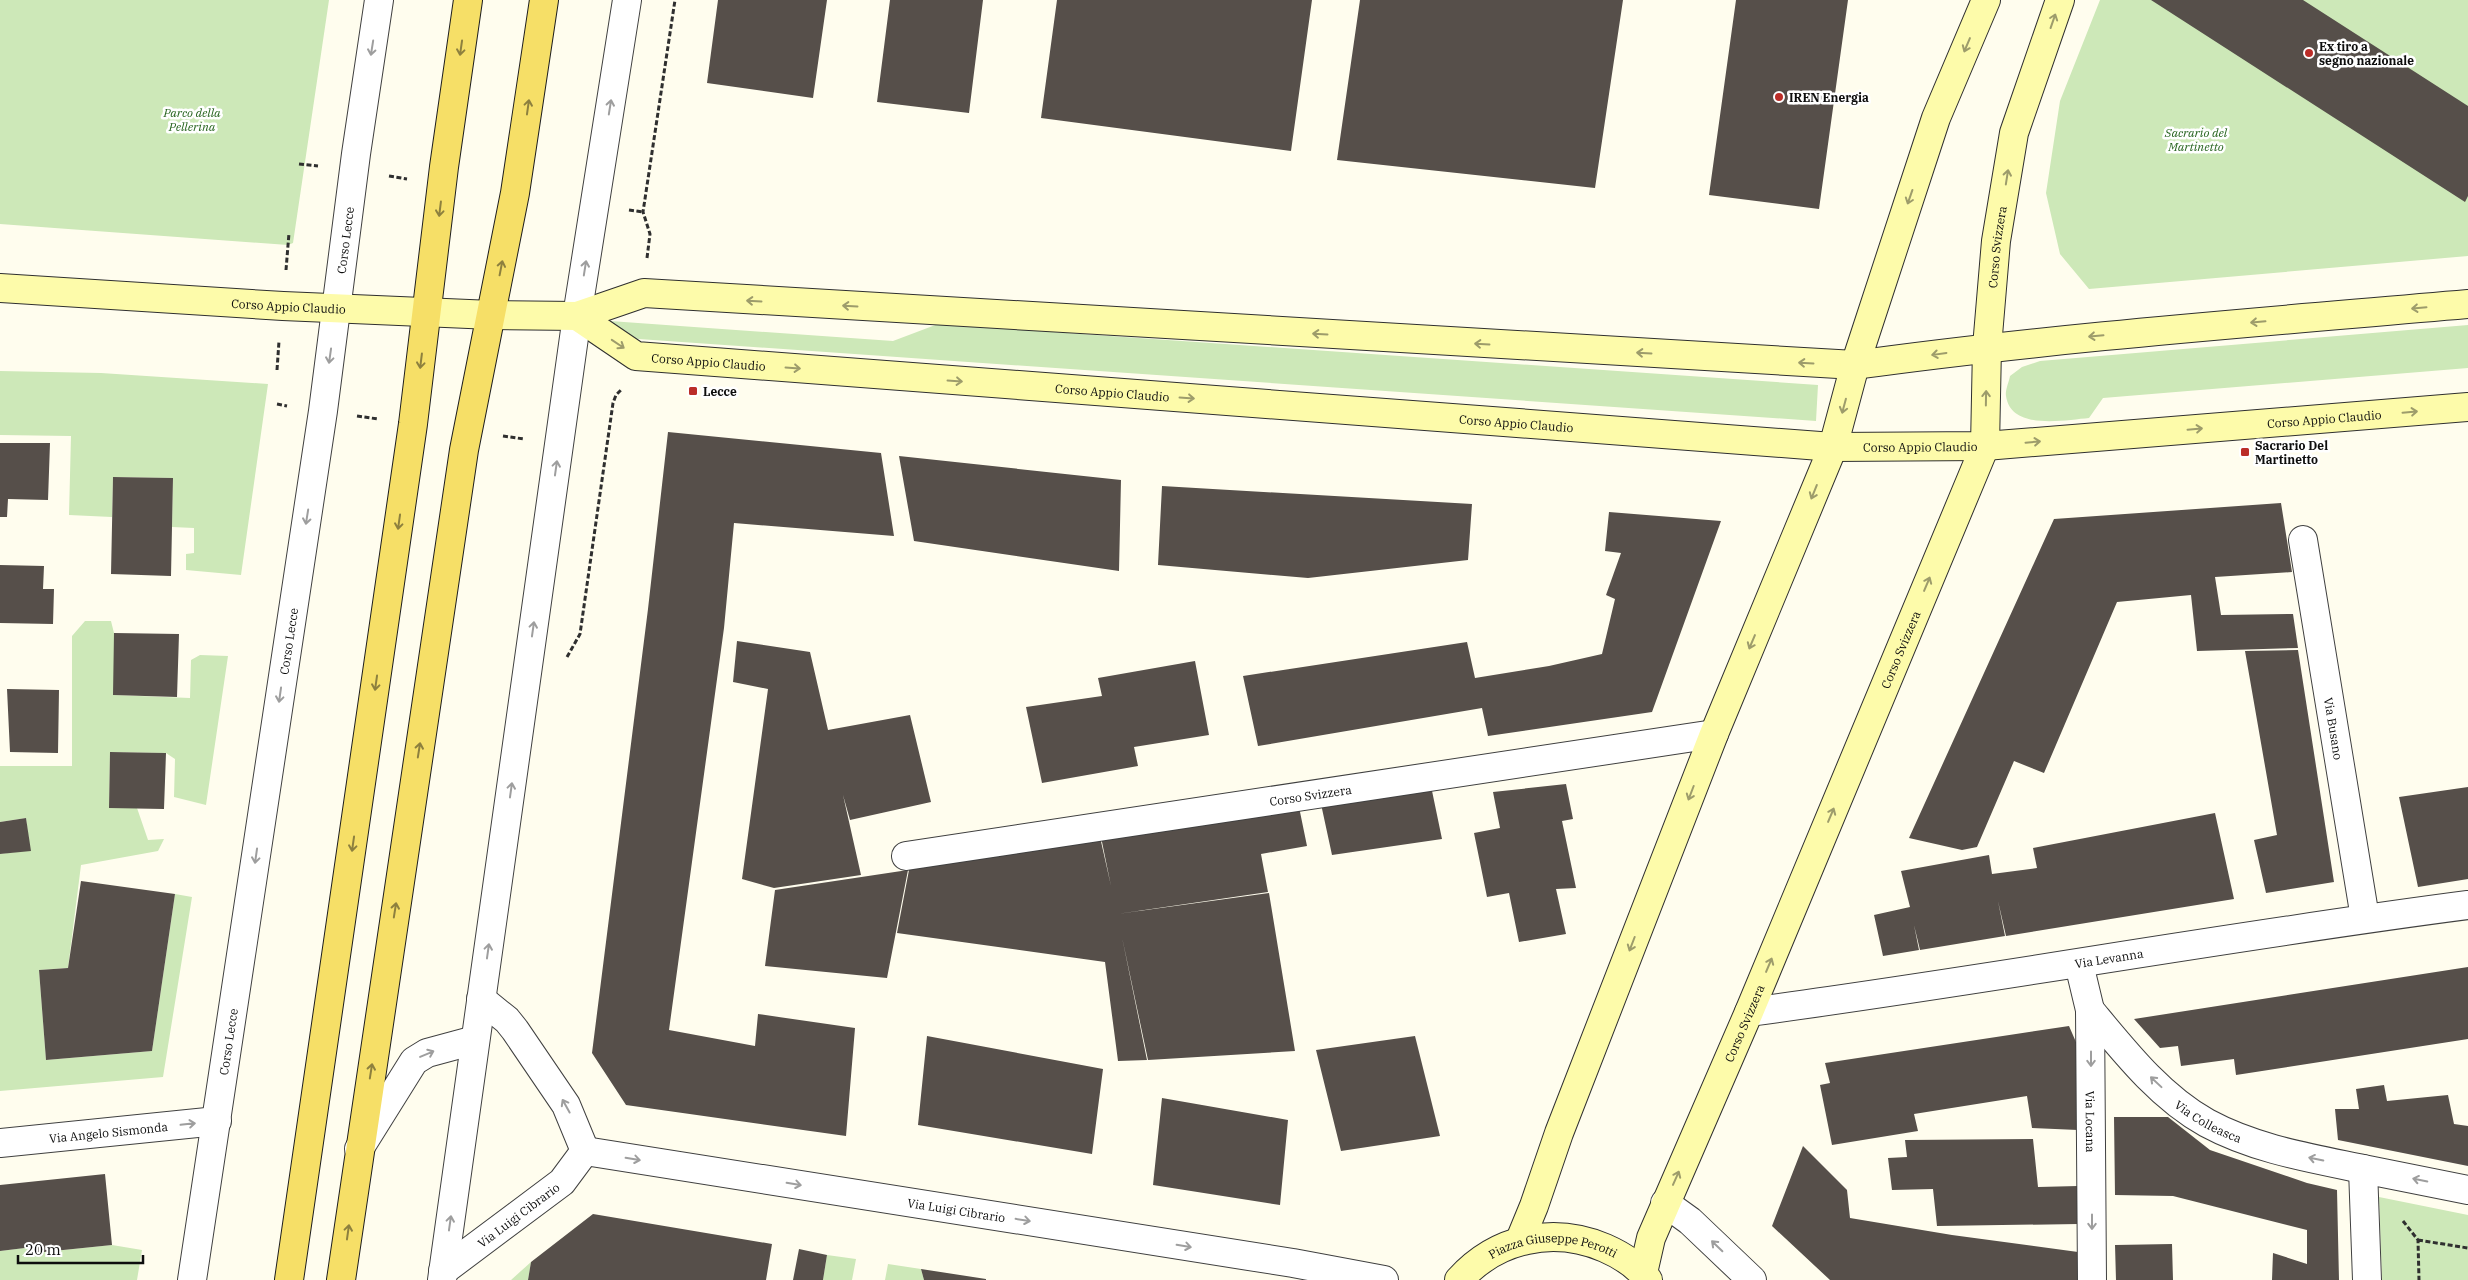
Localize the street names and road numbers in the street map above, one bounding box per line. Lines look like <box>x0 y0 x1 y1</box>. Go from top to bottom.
street label: Corso Svizzera <box>1985 204 2009 289</box>
street label: Corso Lecce <box>333 206 357 275</box>
street label: Corso Appio Claudio <box>231 295 346 316</box>
street label: Corso Appio Claudio <box>651 350 766 373</box>
street label: Corso Appio Claudio <box>1055 380 1170 404</box>
street label: Corso Appio Claudio <box>2266 407 2382 431</box>
street label: Corso Appio Claudio <box>1458 411 1574 435</box>
street label: Corso Appio Claudio <box>1863 439 1978 454</box>
street label: Corso Lecce <box>276 607 301 676</box>
street label: Corso Svizzera <box>1877 608 1923 691</box>
street label: Via Busano <box>2321 696 2346 761</box>
street label: Corso Svizzera <box>1268 781 1353 809</box>
street label: Via Levanna <box>2074 945 2145 971</box>
street label: Corso Svizzera <box>1721 982 1767 1064</box>
street label: Corso Lecce <box>215 1007 240 1076</box>
street label: Via Locana <box>2083 1091 2099 1153</box>
street label: Via Colleasca <box>2172 1097 2244 1146</box>
street label: Via Angelo Sismonda <box>48 1118 169 1145</box>
street label: Via Luigi Cibrario <box>474 1179 562 1250</box>
street label: Via Luigi Cibrario <box>906 1195 1007 1225</box>
street label: Piazza Giuseppe Perotti <box>1486 1250 1620 1264</box>

